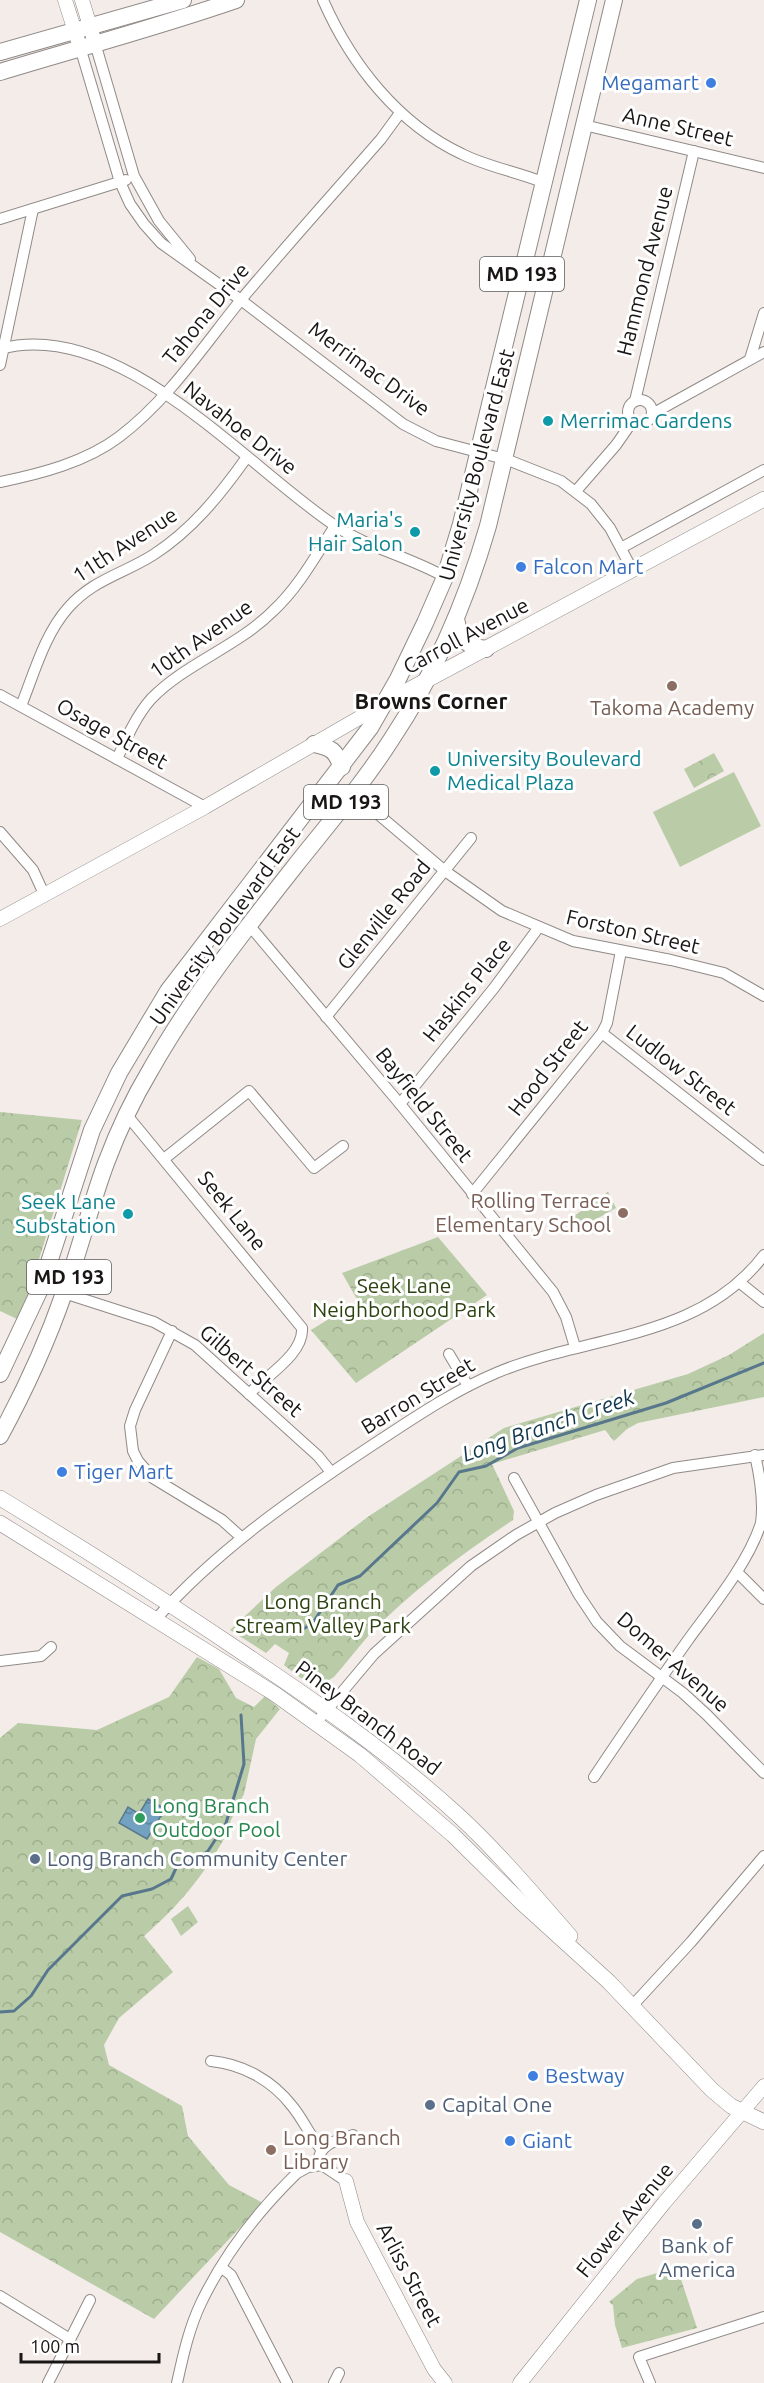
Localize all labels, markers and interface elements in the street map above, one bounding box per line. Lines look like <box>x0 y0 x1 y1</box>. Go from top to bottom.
place label: Megamart <box>601 70 699 94</box>
marker: Megamart <box>704 76 718 90</box>
street label: Anne Street <box>621 102 736 150</box>
street label: Hammond Avenue <box>611 184 677 358</box>
road number: MD 193 <box>480 257 564 291</box>
street label: Tahona Drive <box>157 258 253 369</box>
street label: Merrimac Drive <box>304 316 435 420</box>
street label: University Boulevard East <box>433 346 519 583</box>
street label: Navahoe Drive <box>179 376 302 479</box>
place label: Merrimac Gardens <box>560 408 732 432</box>
marker: Merrimac Gardens <box>541 414 555 428</box>
street label: 11th Avenue <box>68 502 181 587</box>
place label: Maria's Hair Salon <box>308 507 403 555</box>
marker: Maria's Hair Salon <box>408 525 422 539</box>
place label: Falcon Mart <box>533 554 644 578</box>
marker: Falcon Mart <box>514 560 528 574</box>
street label: Carroll Avenue <box>399 592 532 678</box>
street label: 10th Avenue <box>145 594 256 682</box>
marker: Takoma Academy <box>665 679 679 693</box>
district label: Browns Corner <box>355 688 507 713</box>
street label: Osage Street <box>53 693 172 774</box>
place label: Takoma Academy <box>590 695 754 719</box>
place label: University Boulevard Medical Plaza <box>447 746 642 794</box>
marker: University Boulevard Medical Plaza <box>428 764 442 778</box>
road number: MD 193 <box>304 785 388 819</box>
street label: University Boulevard East <box>144 822 304 1029</box>
street label: Glenville Road <box>332 855 435 974</box>
street label: Forston Street <box>564 904 702 958</box>
street label: Haskins Place <box>417 933 515 1046</box>
street label: Hood Street <box>502 1015 592 1120</box>
street label: Ludlow Street <box>622 1019 741 1119</box>
street label: Bayfield Street <box>371 1042 478 1166</box>
street label: Seek Lane <box>194 1166 272 1255</box>
place label: Rolling Terrace Elementary School <box>435 1188 611 1236</box>
place label: Seek Lane Substation <box>15 1189 116 1237</box>
marker: Rolling Terrace Elementary School <box>616 1206 630 1220</box>
marker: Seek Lane Substation <box>121 1207 135 1221</box>
road number: MD 193 <box>27 1260 111 1294</box>
park label: Seek Lane Neighborhood Park <box>312 1273 496 1321</box>
street label: Gilbert Street <box>195 1319 308 1421</box>
street label: Barron Street <box>357 1352 478 1438</box>
water label: Long Branch Creek <box>459 1383 638 1466</box>
place label: Tiger Mart <box>74 1459 173 1483</box>
marker: Tiger Mart <box>55 1465 69 1479</box>
park label: Long Branch Stream Valley Park <box>235 1589 411 1637</box>
street label: Domer Avenue <box>613 1606 734 1716</box>
street label: Piney Branch Road <box>291 1655 446 1780</box>
place label: Long Branch Outdoor Pool <box>152 1793 281 1841</box>
marker: Long Branch Outdoor Pool <box>133 1811 147 1825</box>
place label: Long Branch Community Center <box>47 1846 347 1870</box>
marker: Long Branch Community Center <box>28 1852 42 1866</box>
place label: Bestway <box>545 2063 625 2087</box>
marker: Bestway <box>526 2069 540 2083</box>
place label: Capital One <box>442 2092 552 2116</box>
marker: Capital One <box>423 2098 437 2112</box>
place label: Long Branch Library <box>283 2125 401 2173</box>
place label: Giant <box>522 2128 572 2152</box>
marker: Giant <box>503 2134 517 2148</box>
marker: Long Branch Library <box>264 2143 278 2157</box>
street label: Flower Avenue <box>571 2157 678 2281</box>
marker: Bank of America <box>690 2217 704 2231</box>
street label: Arliss Street <box>373 2219 447 2330</box>
place label: Bank of America <box>659 2233 735 2281</box>
scale bar <box>21 2326 159 2364</box>
text: 100 m <box>30 2336 80 2356</box>

